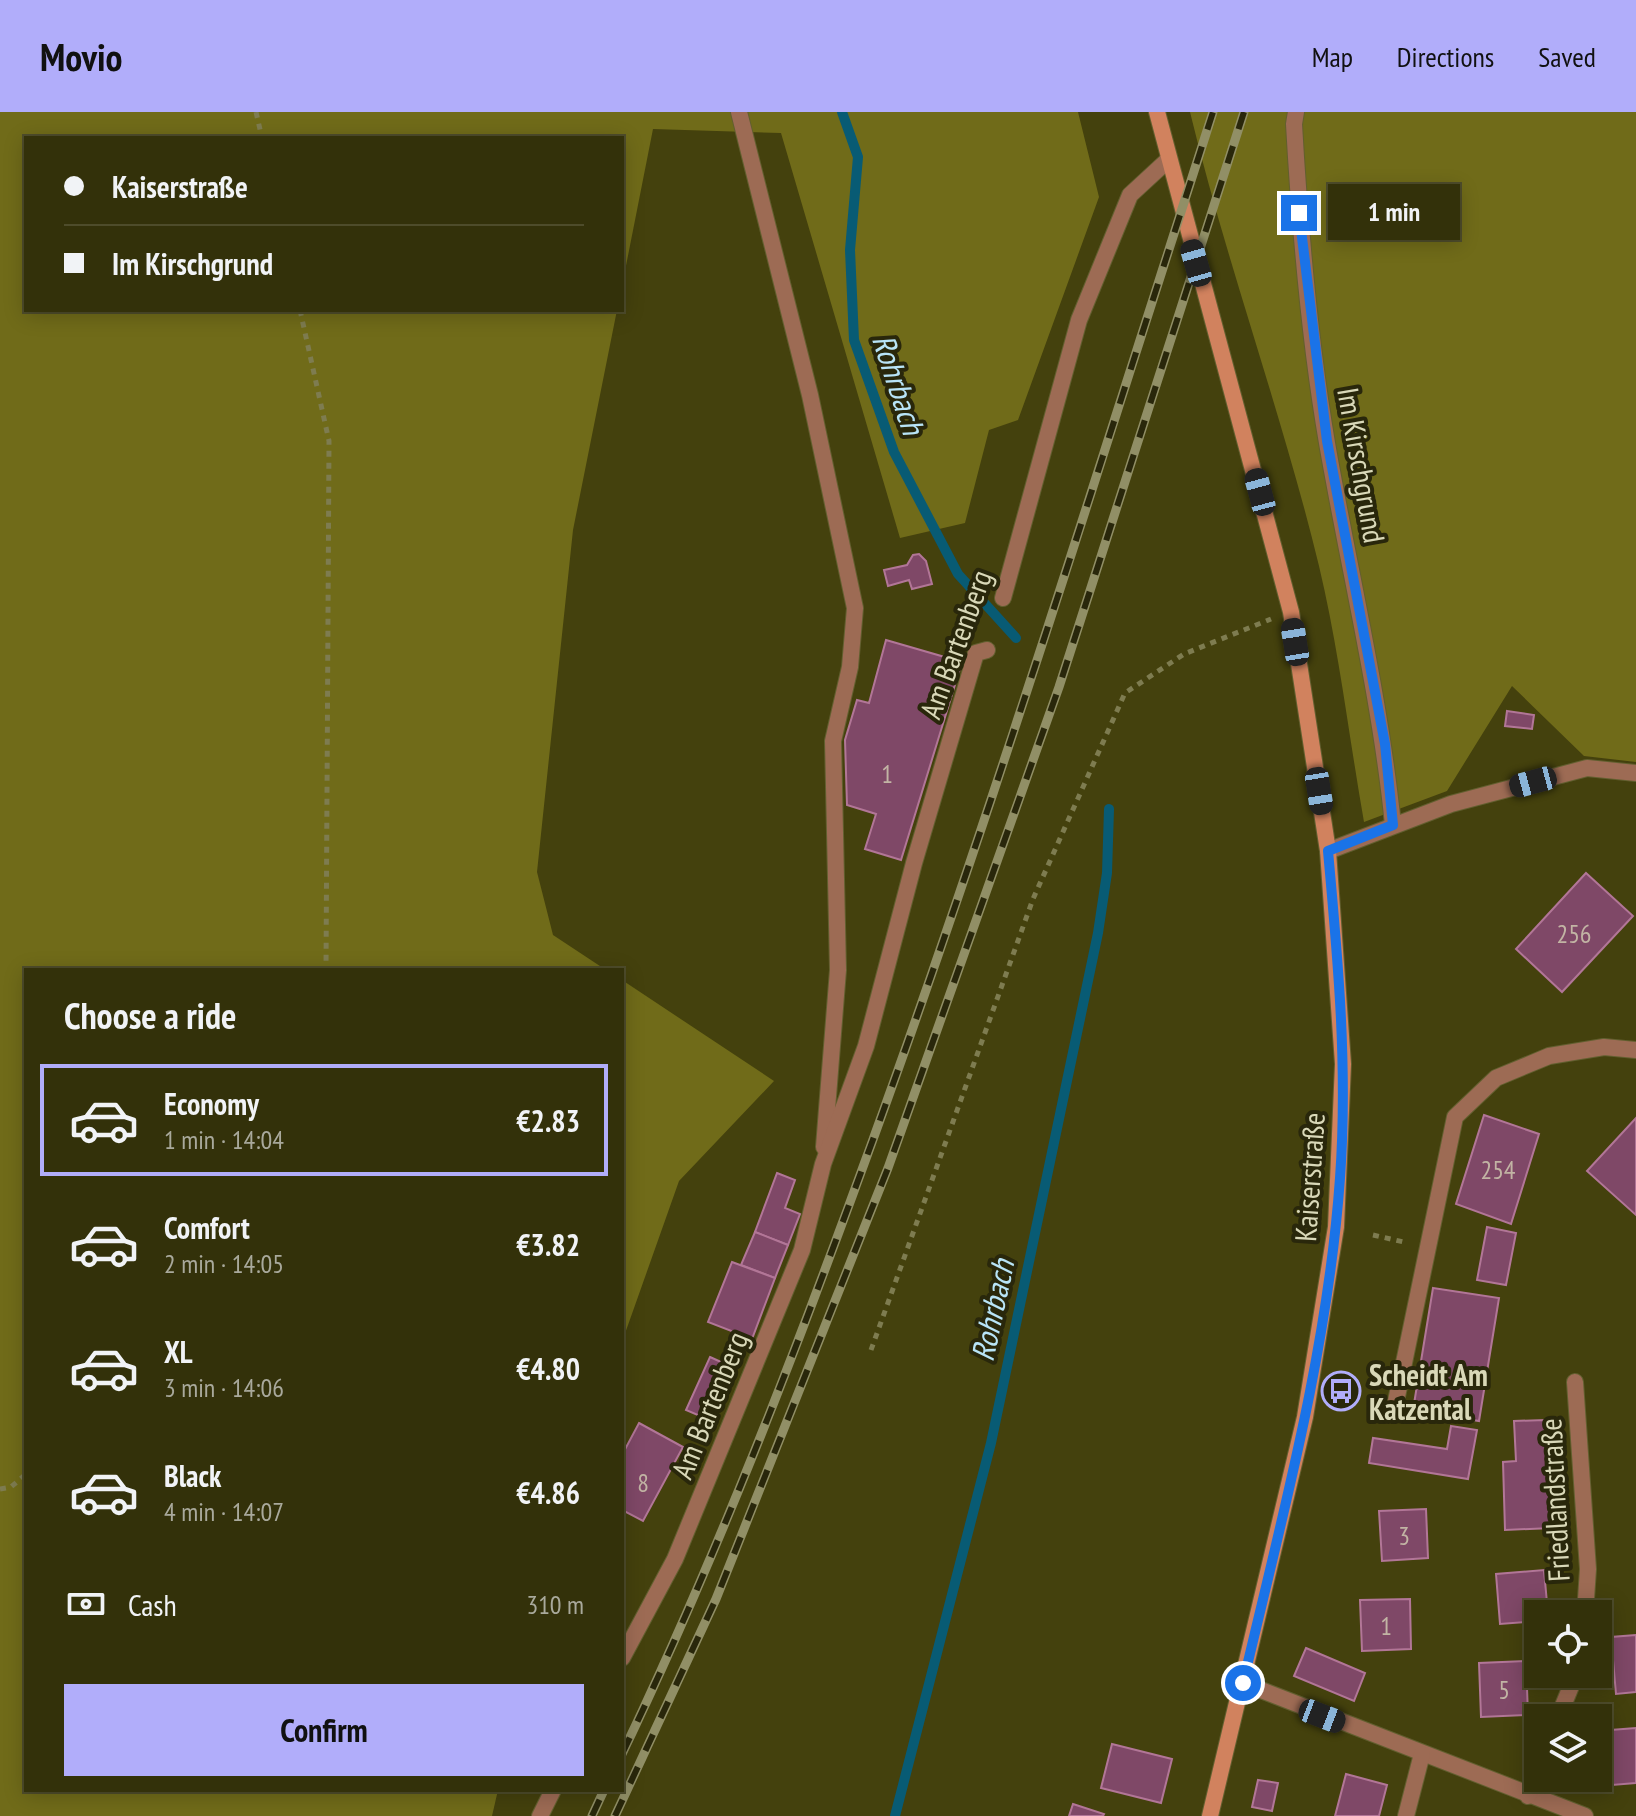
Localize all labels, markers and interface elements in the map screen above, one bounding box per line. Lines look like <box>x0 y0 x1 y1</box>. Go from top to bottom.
text: Movio <box>40 32 122 81</box>
text: Map <box>1312 38 1353 75</box>
text: Directions <box>1397 38 1494 75</box>
text: Saved <box>1538 38 1596 75</box>
text: Kaiserstraße <box>112 167 248 206</box>
callout: 1 min <box>1327 185 1459 241</box>
route end <box>1281 195 1317 231</box>
text: 1 min <box>1368 195 1420 228</box>
car <box>1178 237 1214 289</box>
text: Im Kirschgrund <box>112 244 273 283</box>
water label: Rohrbach <box>863 329 935 441</box>
street label: Im Kirschgrund <box>1329 384 1395 546</box>
car <box>1242 466 1278 518</box>
street label: Am Bartenberg <box>910 564 1000 724</box>
car <box>1279 616 1311 668</box>
house number: 1 <box>881 757 893 790</box>
car <box>1507 764 1559 800</box>
car <box>1303 765 1335 817</box>
house number: 256 <box>1556 917 1592 950</box>
text: Choose a ride <box>64 992 236 1039</box>
icon: car <box>68 1084 140 1156</box>
text: Economy <box>164 1084 259 1123</box>
text: €2.83 <box>516 1101 580 1140</box>
street label: Kaiserstraße <box>1285 1111 1333 1243</box>
text: 1 min · 14:04 <box>164 1123 284 1156</box>
house number: 254 <box>1480 1153 1516 1186</box>
icon: car <box>68 1208 140 1280</box>
text: Comfort <box>164 1208 250 1247</box>
text: €3.82 <box>516 1225 580 1264</box>
text: 2 min · 14:05 <box>164 1247 284 1280</box>
water label: Rohrbach <box>961 1253 1024 1365</box>
street label: Am Bartenberg <box>662 1326 756 1484</box>
icon: car <box>68 1332 140 1404</box>
text: XL <box>164 1332 193 1371</box>
text: €4.80 <box>516 1349 580 1388</box>
place label: Scheidt Am Katzental <box>1369 1355 1488 1428</box>
bus stop icon: Scheidt Am Katzental <box>1320 1370 1362 1412</box>
text: 3 min · 14:06 <box>164 1371 284 1404</box>
street label: Friedlandstraße <box>1530 1417 1578 1583</box>
icon: car <box>68 1456 140 1528</box>
text: Black <box>164 1456 221 1495</box>
house number: 8 <box>637 1466 649 1499</box>
text: €4.86 <box>516 1473 580 1512</box>
text: 4 min · 14:07 <box>164 1495 284 1528</box>
house number: 3 <box>1398 1519 1410 1552</box>
icon: cash <box>64 1582 108 1626</box>
text: Cash <box>128 1585 177 1624</box>
text: 310 m <box>526 1588 584 1621</box>
map controls <box>1524 1600 1612 1792</box>
button: locate <box>1524 1600 1612 1688</box>
house number: 1 <box>1380 1609 1392 1642</box>
route start <box>1225 1665 1261 1701</box>
house number: 5 <box>1498 1673 1510 1706</box>
button: Confirm <box>64 1684 584 1776</box>
car <box>1295 1696 1349 1736</box>
button: layers <box>1524 1704 1612 1792</box>

